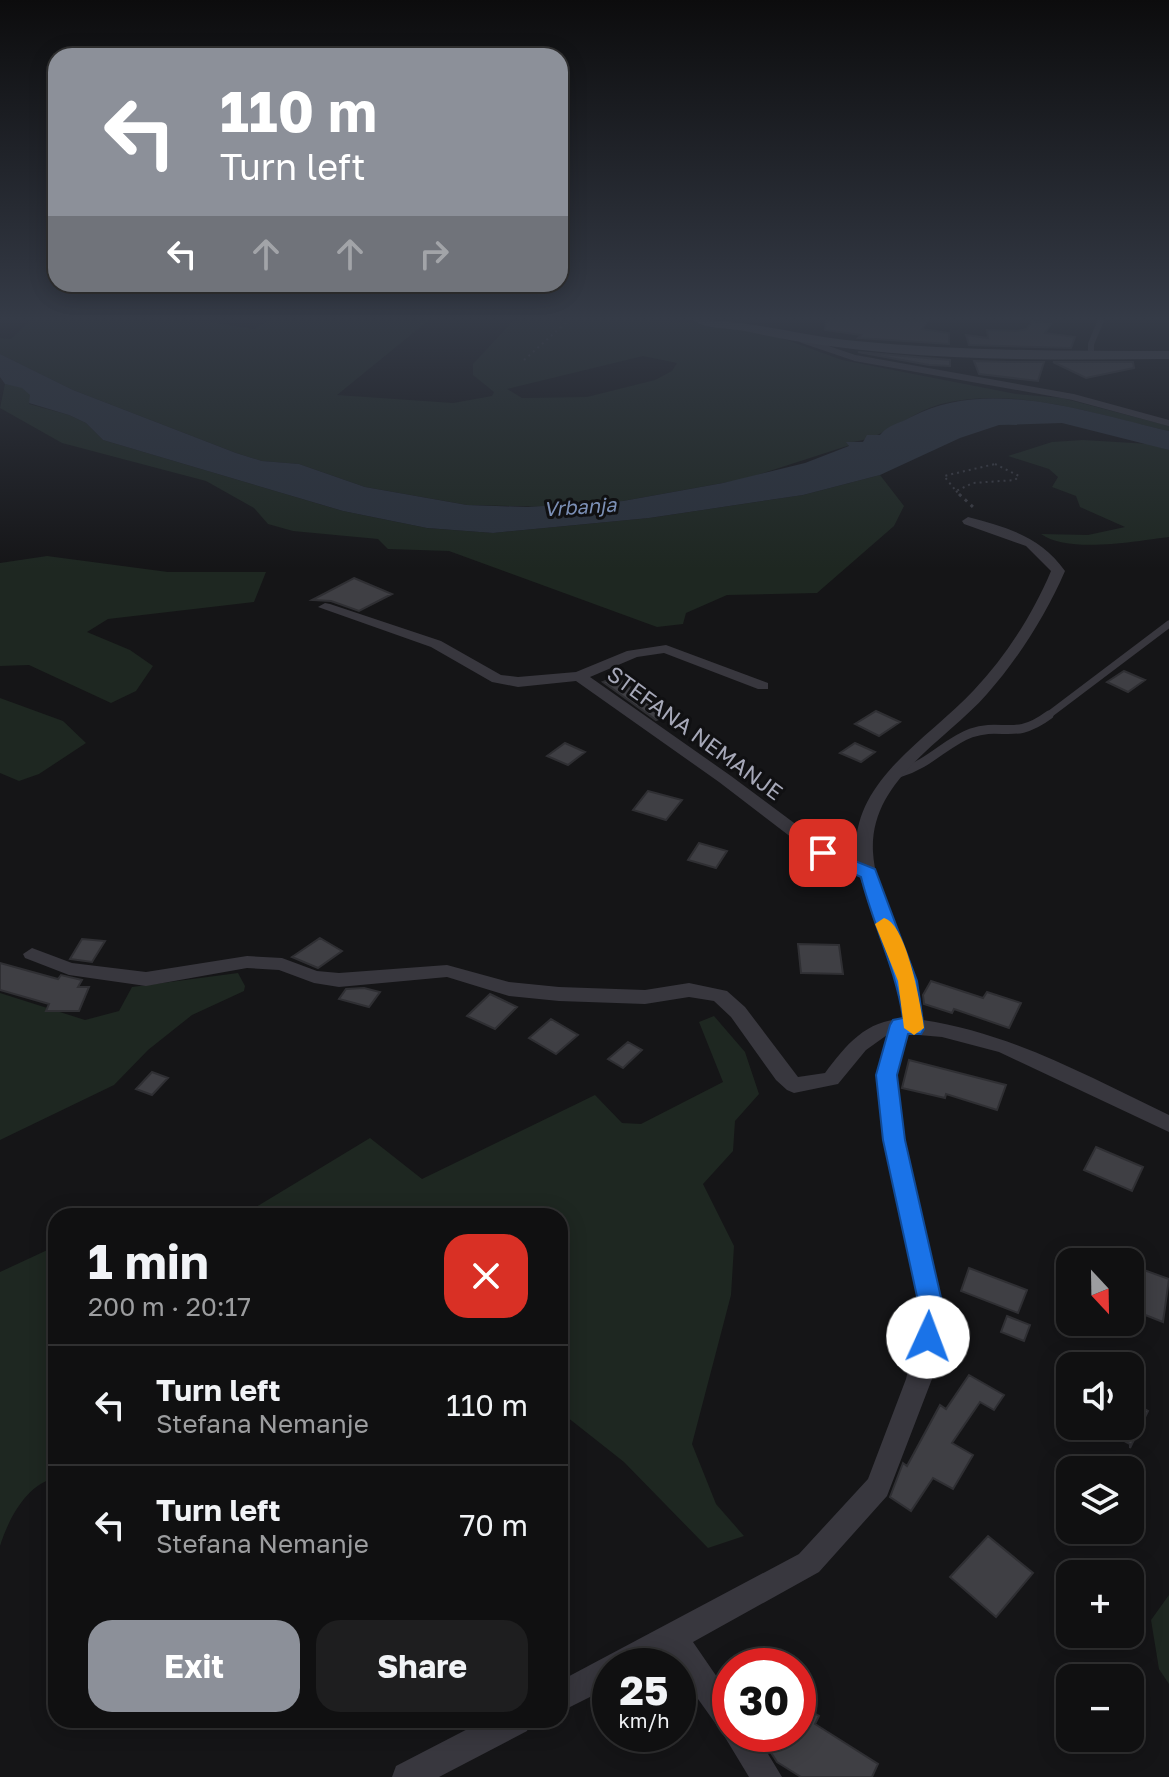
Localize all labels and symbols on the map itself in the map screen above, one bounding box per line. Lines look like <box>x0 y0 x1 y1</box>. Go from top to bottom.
water label: Vrbanja <box>543 491 618 522</box>
street label: STEFANA NEMANJE <box>602 660 788 805</box>
pin <box>789 819 857 887</box>
north arrow <box>1056 1248 1144 1336</box>
position arrow <box>886 1295 970 1379</box>
speed limit sign: 30 <box>712 1648 816 1752</box>

